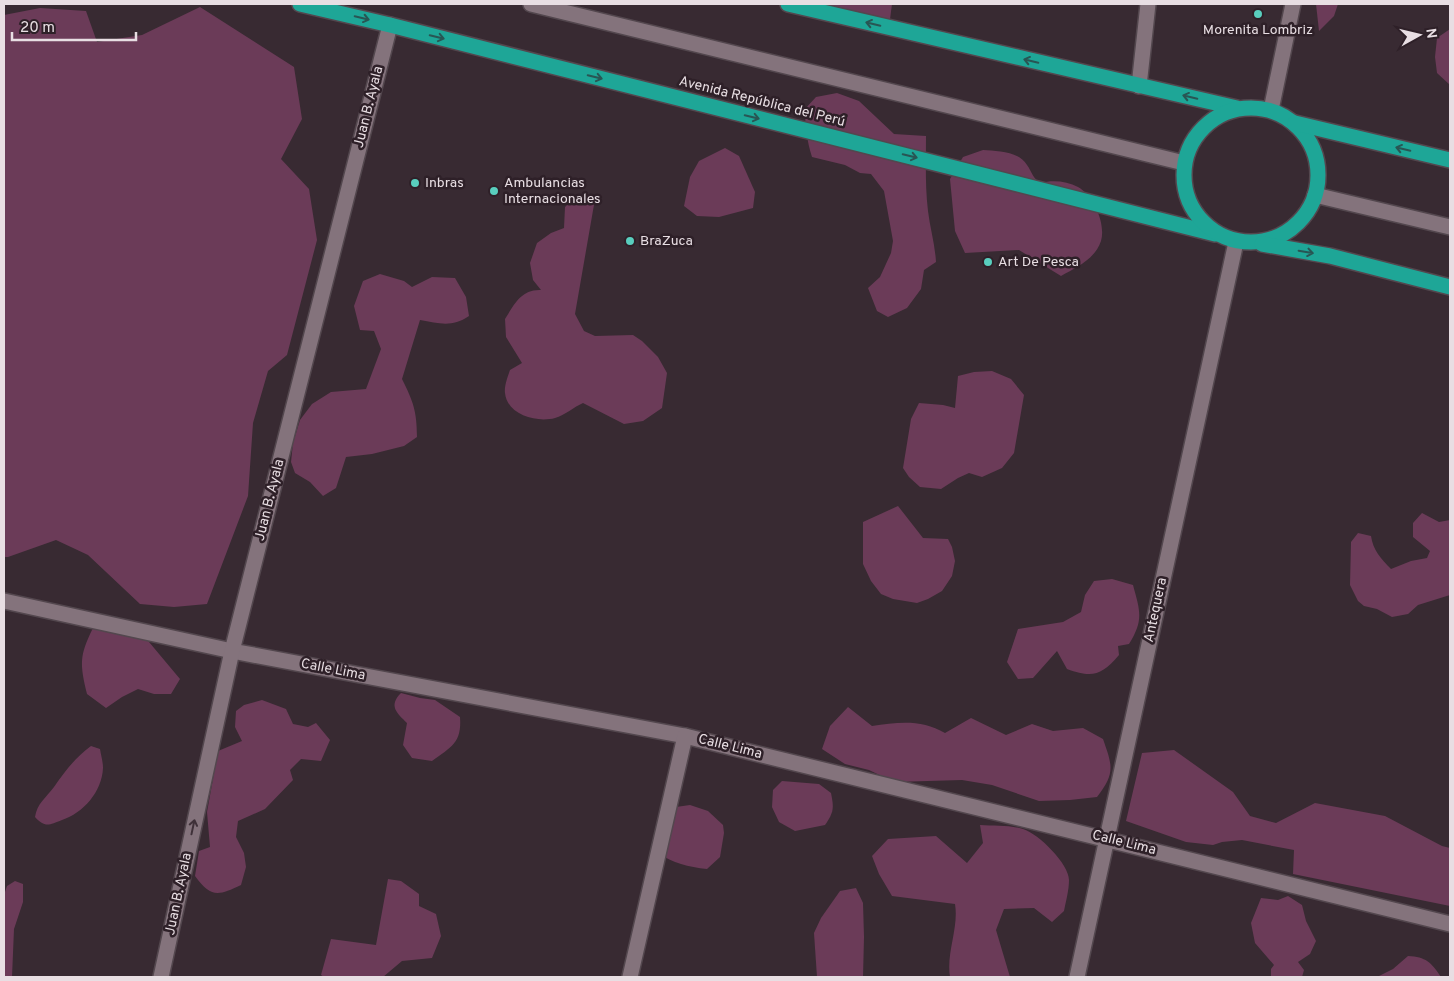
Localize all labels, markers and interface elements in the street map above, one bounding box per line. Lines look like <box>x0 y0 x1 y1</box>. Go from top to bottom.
marker: Morenita Lombriz <box>1252 8 1264 20</box>
scale bar <box>12 10 136 42</box>
north arrow <box>1394 10 1444 60</box>
one-way arrow <box>354 14 370 23</box>
text: 20 m <box>20 19 55 38</box>
one-way arrow <box>866 19 882 28</box>
place label: Morenita Lombriz <box>1203 22 1313 39</box>
text: N <box>1421 27 1440 40</box>
one-way arrow <box>429 33 445 42</box>
one-way arrow <box>1024 56 1040 65</box>
street label: Juan B. Ayala <box>351 64 387 150</box>
one-way arrow <box>586 73 602 82</box>
street label: Avenida República del Perú <box>677 73 847 131</box>
one-way arrow <box>1182 92 1198 101</box>
one-way arrow <box>744 112 760 122</box>
one-way arrow <box>1395 144 1411 153</box>
one-way arrow <box>901 152 917 161</box>
place label: Inbras <box>425 175 464 192</box>
place label: Ambulancias Internacionales <box>504 175 601 208</box>
marker: Inbras <box>409 177 421 189</box>
marker: Ambulancias Internacionales <box>488 185 500 197</box>
place label: BraZuca <box>640 233 693 250</box>
marker: BraZuca <box>624 235 636 247</box>
one-way arrow <box>1298 247 1314 257</box>
place label: Art De Pesca <box>998 254 1079 271</box>
marker: Art De Pesca <box>982 256 994 268</box>
street label: Juan B. Ayala <box>252 457 288 543</box>
street label: Antequera <box>1141 576 1171 644</box>
street label: Calle Lima <box>299 655 367 685</box>
street label: Calle Lima <box>696 731 764 763</box>
one-way arrow <box>189 819 199 835</box>
street label: Calle Lima <box>1090 827 1158 859</box>
street label: Juan B. Ayala <box>162 851 196 937</box>

